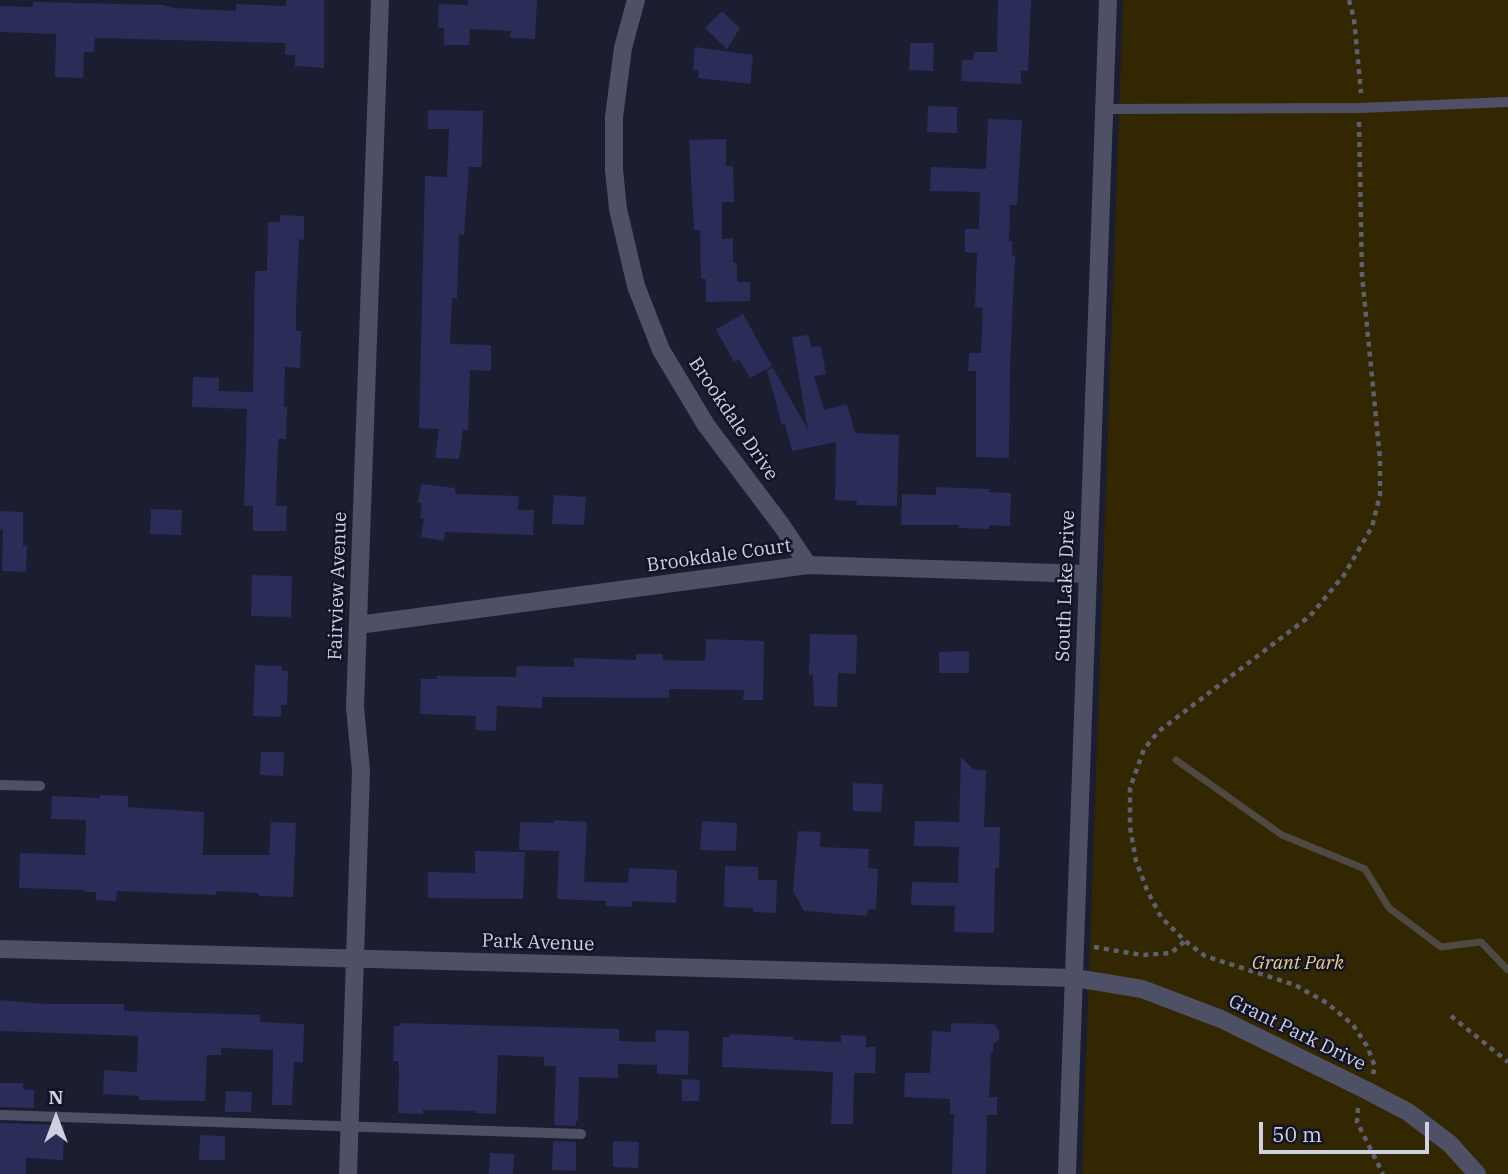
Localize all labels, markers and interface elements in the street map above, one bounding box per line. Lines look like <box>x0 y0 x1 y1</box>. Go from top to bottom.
street label: Brookdale Drive <box>683 353 783 485</box>
street label: South Lake Drive <box>1052 510 1080 662</box>
street label: Fairview Avenue <box>324 511 352 661</box>
street label: Brookdale Court <box>645 535 793 577</box>
street label: Park Avenue <box>481 930 595 956</box>
park label: Grant Park <box>1252 953 1344 975</box>
street label: Grant Park Drive <box>1225 990 1369 1076</box>
north arrow <box>21 1083 91 1153</box>
text: N <box>48 1085 64 1109</box>
scale bar <box>1263 1108 1433 1152</box>
text: 50 m <box>1272 1120 1322 1148</box>

